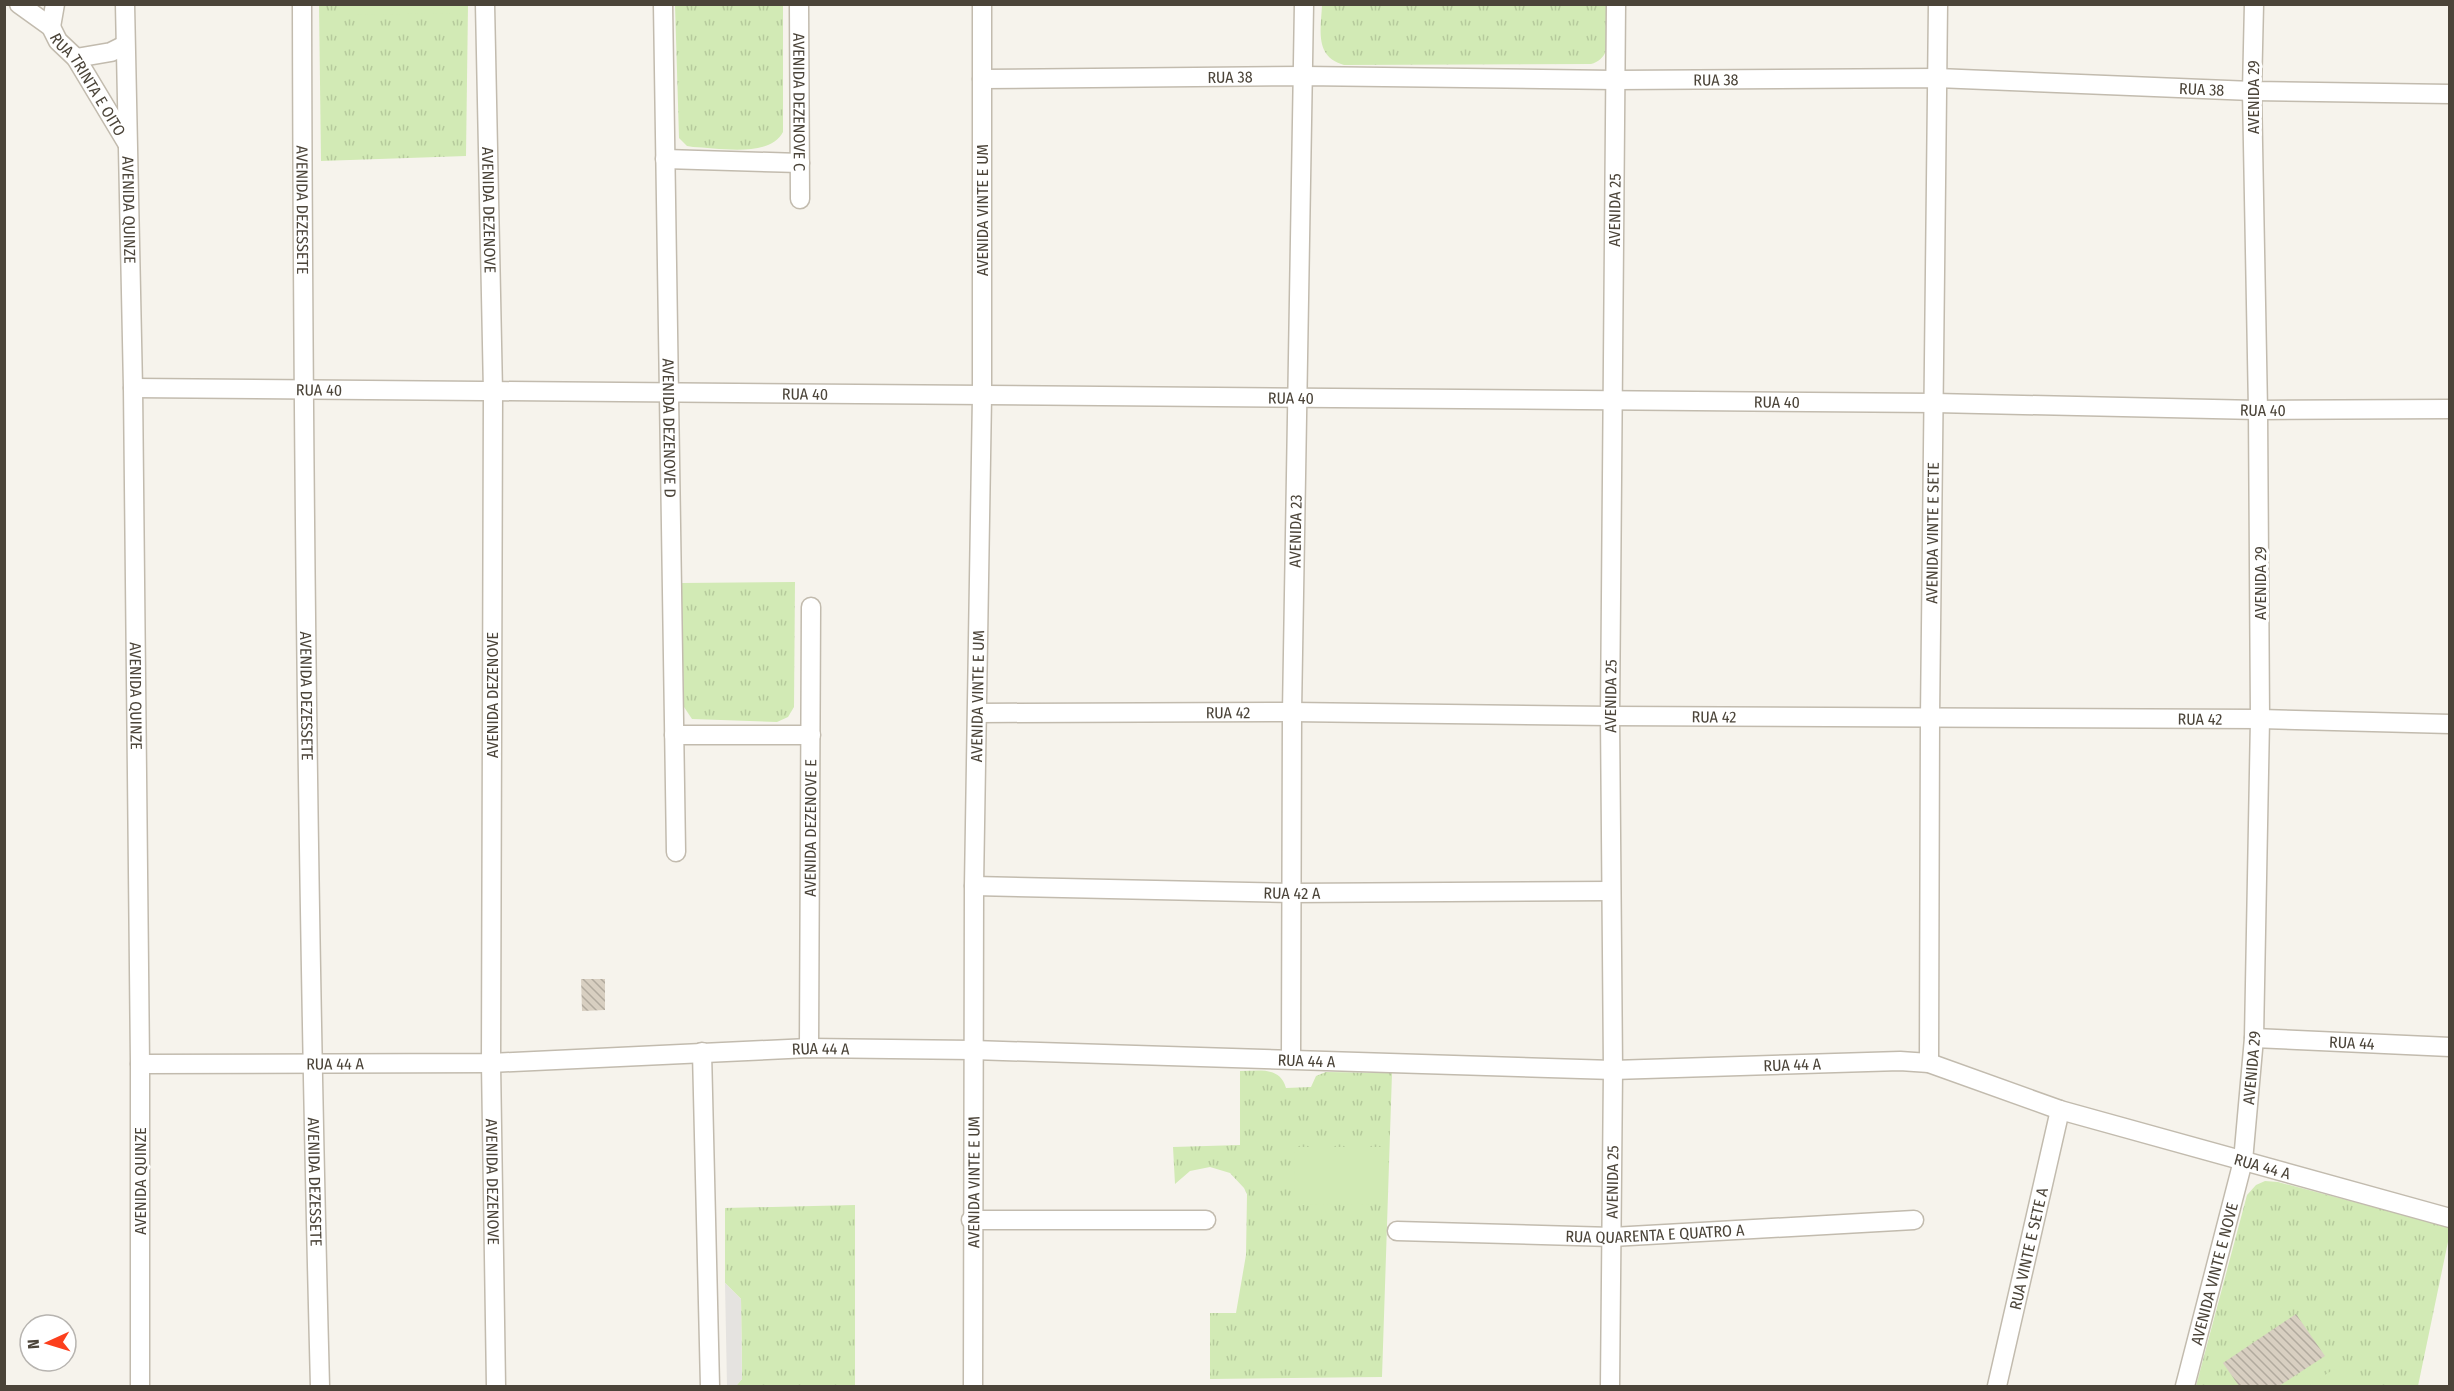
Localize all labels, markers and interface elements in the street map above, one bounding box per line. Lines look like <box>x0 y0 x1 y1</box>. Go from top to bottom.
street label: RUA TRINTA E OITO <box>46 30 129 139</box>
street label: AVENIDA DEZENOVE C <box>789 33 809 171</box>
street label: AVENIDA 29 <box>2244 60 2263 134</box>
street label: RUA 38 <box>1207 67 1253 87</box>
street label: RUA 38 <box>1693 70 1739 90</box>
street label: RUA 38 <box>2179 79 2225 100</box>
street label: AVENIDA VINTE E UM <box>973 144 992 276</box>
street label: AVENIDA DEZESSETE <box>292 146 312 275</box>
street label: AVENIDA DEZENOVE <box>478 147 500 273</box>
street label: AVENIDA QUINZE <box>118 156 139 264</box>
street label: AVENIDA 25 <box>1605 173 1625 247</box>
street label: AVENIDA DEZENOVE D <box>658 358 680 498</box>
street label: RUA 40 <box>296 380 342 400</box>
street label: RUA 40 <box>782 384 828 404</box>
street label: RUA 40 <box>1268 388 1314 408</box>
street label: RUA 40 <box>1754 392 1800 412</box>
street label: RUA 40 <box>2240 401 2286 420</box>
street label: AVENIDA VINTE E SETE <box>1922 462 1943 604</box>
street label: AVENIDA 23 <box>1285 494 1306 568</box>
street label: AVENIDA 29 <box>2251 546 2270 620</box>
street label: AVENIDA VINTE E UM <box>967 630 988 762</box>
street label: AVENIDA DEZESSETE <box>296 631 317 761</box>
street label: AVENIDA DEZENOVE <box>483 632 502 758</box>
street label: AVENIDA QUINZE <box>126 642 146 750</box>
street label: AVENIDA 25 <box>1601 659 1620 733</box>
street label: RUA 42 <box>1206 703 1250 722</box>
street label: RUA 42 <box>1692 707 1736 727</box>
street label: RUA 42 <box>2178 710 2222 729</box>
street label: AVENIDA DEZENOVE E <box>801 759 820 897</box>
street label: RUA 42 A <box>1263 883 1321 903</box>
street label: AVENIDA 29 <box>2239 1031 2264 1105</box>
street label: RUA 44 <box>2329 1032 2375 1054</box>
street label: RUA 44 A <box>791 1039 850 1059</box>
street label: RUA 44 A <box>1277 1051 1336 1071</box>
street label: RUA 44 A <box>306 1054 364 1074</box>
street label: RUA 44 A <box>1763 1054 1822 1075</box>
street label: AVENIDA VINTE E UM <box>964 1116 984 1248</box>
street label: AVENIDA DEZESSETE <box>304 1117 326 1247</box>
street label: AVENIDA DEZENOVE <box>482 1119 503 1245</box>
street label: AVENIDA QUINZE <box>131 1127 150 1235</box>
street label: AVENIDA 25 <box>1603 1145 1622 1219</box>
street label: RUA 44 A <box>2232 1150 2293 1184</box>
street label: RUA VINTE E SETE A <box>2006 1185 2052 1312</box>
street label: AVENIDA VINTE E NOVE <box>2187 1200 2242 1347</box>
street label: RUA QUARENTA E QUATRO A <box>1565 1221 1745 1247</box>
north arrow <box>18 1313 78 1373</box>
text: N <box>24 1339 43 1349</box>

